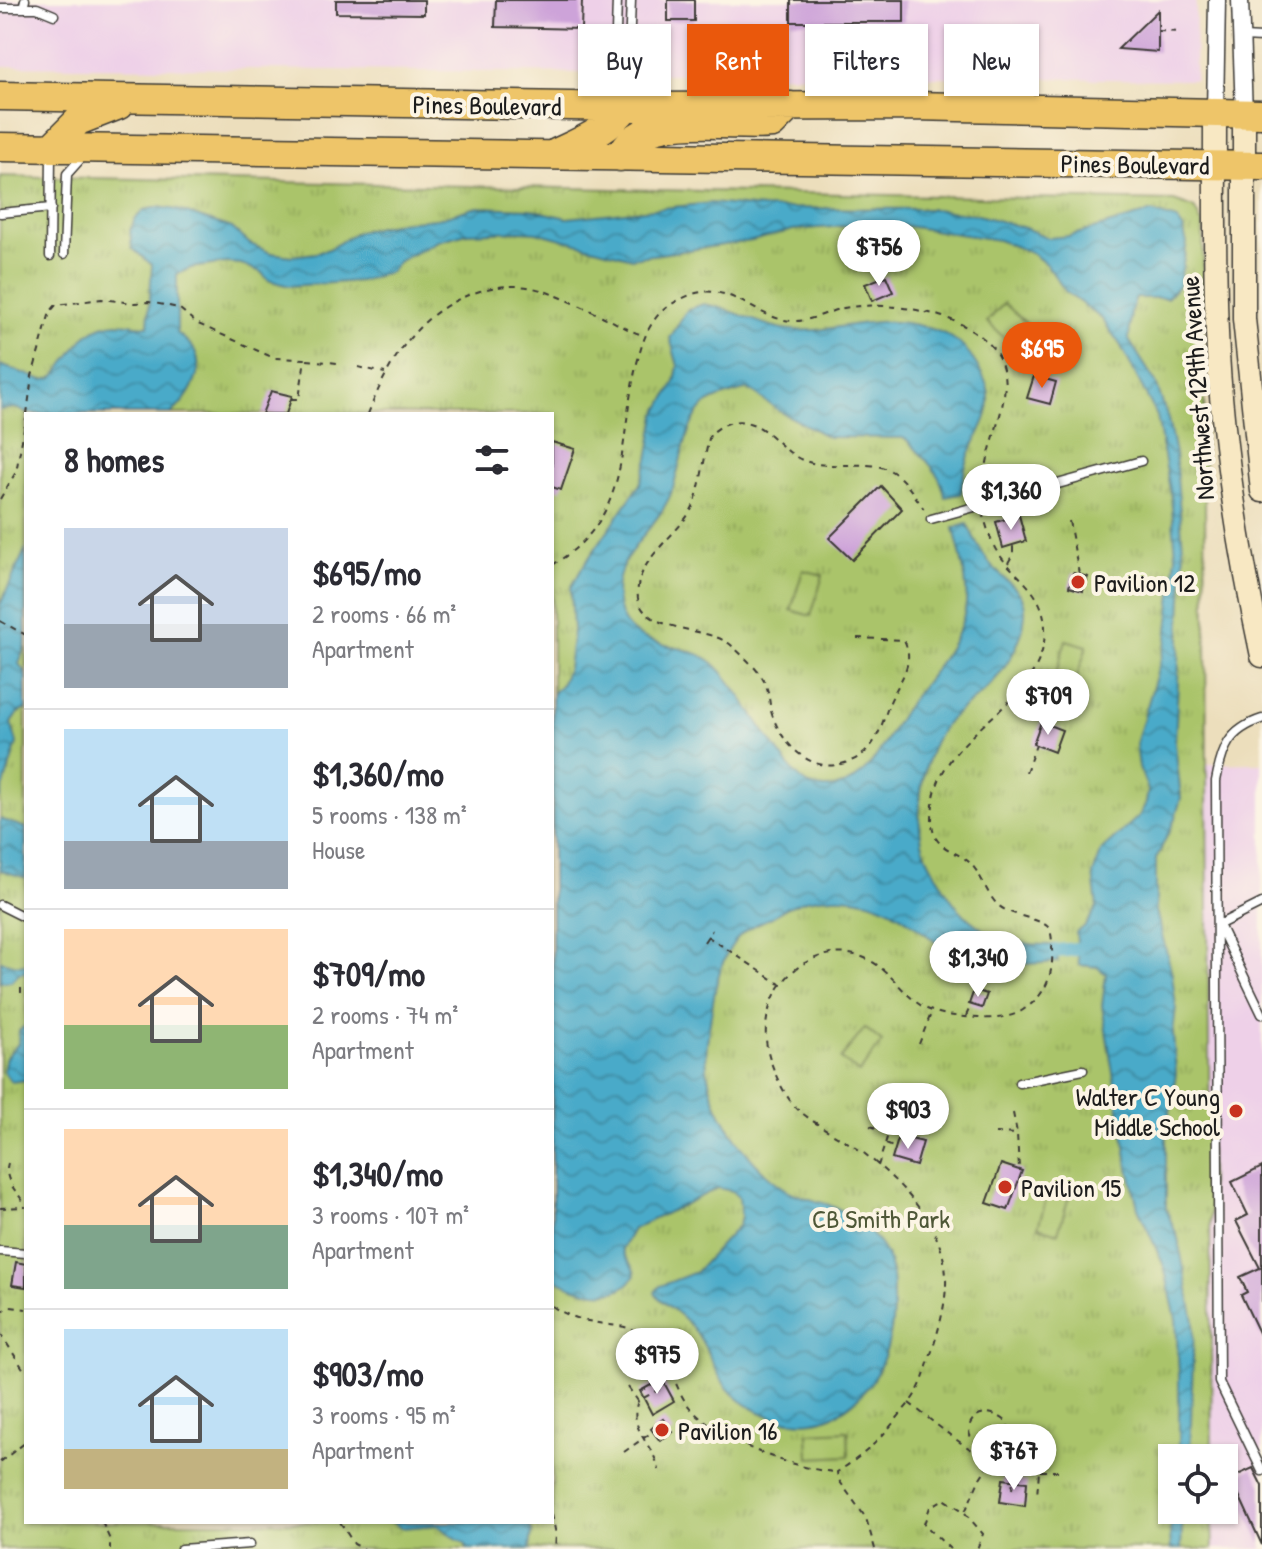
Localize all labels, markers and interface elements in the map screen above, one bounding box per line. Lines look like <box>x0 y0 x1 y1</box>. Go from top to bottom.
chip: Buy <box>578 24 671 96</box>
chip: Rent <box>687 24 789 96</box>
chip: Filters <box>805 24 928 96</box>
chip: New <box>944 24 1039 96</box>
street label: Pines Boulevard <box>412 86 562 124</box>
street label: Pines Boulevard <box>1060 145 1210 183</box>
pin: $756 <box>832 220 926 288</box>
text: $756 <box>855 228 903 263</box>
street label: Northwest 129th Avenue <box>1172 275 1222 501</box>
pin: $695 <box>995 322 1089 390</box>
text: $695 <box>1020 330 1064 365</box>
text: 8 homes <box>64 437 164 483</box>
icon: filters <box>470 438 514 482</box>
pin: $1,360 <box>946 464 1076 532</box>
text: $1,360 <box>980 472 1042 507</box>
text: $695/mo <box>312 550 421 596</box>
icon: home <box>128 560 224 656</box>
place label: Pavilion 12 <box>1094 565 1195 600</box>
marker: Pavilion 12 <box>1069 573 1087 591</box>
text: 2 rooms · 66 m² <box>312 596 456 631</box>
text: Apartment <box>312 631 414 666</box>
pin: $709 <box>1001 669 1095 737</box>
text: $709 <box>1024 677 1072 712</box>
text: $1,360/mo <box>312 751 444 797</box>
icon: home <box>128 761 224 857</box>
text: 5 rooms · 138 m² <box>312 797 467 832</box>
text: House <box>312 832 365 867</box>
pin: $1,340 <box>913 931 1043 999</box>
text: $1,340 <box>948 939 1008 974</box>
text: $709/mo <box>312 951 425 997</box>
icon: home <box>128 961 224 1057</box>
text: 2 rooms · 74 m² <box>312 997 458 1032</box>
text: Apartment <box>312 1032 414 1067</box>
place label: Walter C Young Middle School <box>1076 1079 1220 1144</box>
pin: $903 <box>861 1083 955 1151</box>
text: $903 <box>885 1091 931 1126</box>
marker: Walter C Young Middle School <box>1227 1102 1245 1120</box>
text: $1,340/mo <box>312 1151 443 1197</box>
icon: home <box>128 1161 224 1257</box>
place label: Pavilion 15 <box>1021 1170 1121 1205</box>
marker: Pavilion 15 <box>996 1178 1014 1196</box>
text: 3 rooms · 107 m² <box>312 1197 469 1232</box>
park label: CB Smith Park <box>812 1201 950 1236</box>
text: Apartment <box>312 1232 414 1267</box>
pin: $975 <box>610 1328 704 1396</box>
text: $975 <box>634 1336 680 1371</box>
text: $903/mo <box>312 1351 423 1397</box>
icon: home <box>128 1361 224 1457</box>
text: 3 rooms · 95 m² <box>312 1397 456 1432</box>
place label: Pavilion 16 <box>678 1413 778 1448</box>
marker: Pavilion 16 <box>653 1421 671 1439</box>
pin: $767 <box>967 1424 1061 1492</box>
text: Apartment <box>312 1432 414 1467</box>
text: $767 <box>989 1432 1039 1467</box>
map controls <box>1158 1444 1238 1524</box>
button: locate <box>1158 1444 1238 1524</box>

